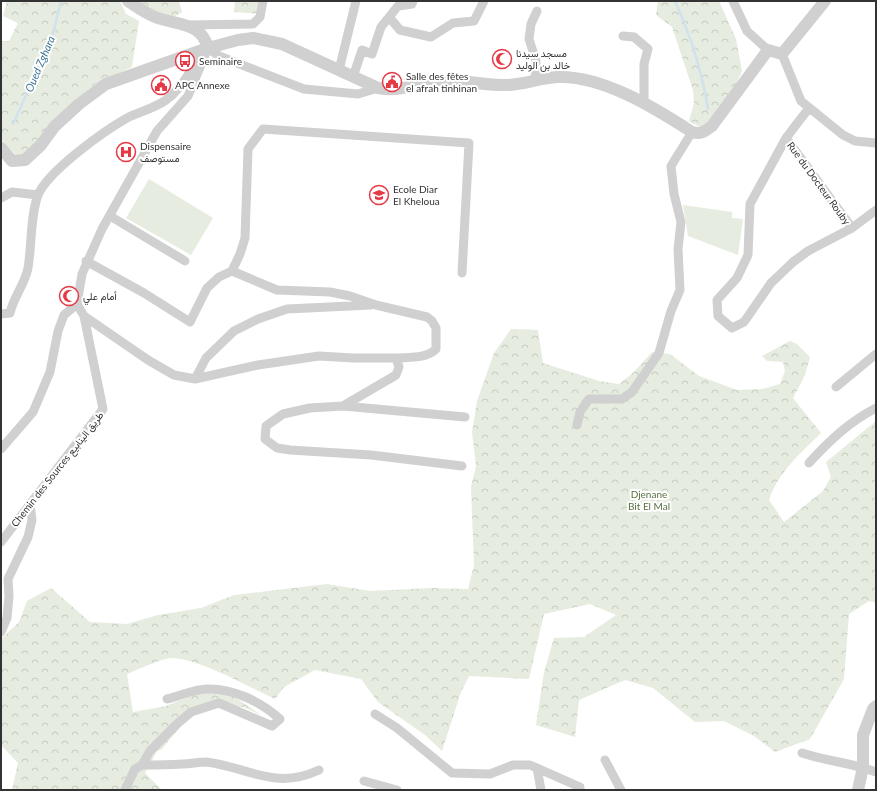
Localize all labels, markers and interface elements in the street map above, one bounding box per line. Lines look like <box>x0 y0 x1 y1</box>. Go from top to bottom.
water label: Oued Zghara <box>22 34 57 94</box>
place label: مسجد سيدنا خالد بن الوليد <box>516 47 571 72</box>
mosque icon: مسجد سيدنا خالد بن الوليد <box>491 48 513 70</box>
bus stop icon: Seminaire <box>174 50 196 72</box>
place label: Seminaire <box>199 55 242 67</box>
place label: Salle des fêtes el afrah tinhinan <box>406 70 477 94</box>
public building icon: Salle des fêtes el afrah tinhinan <box>381 71 403 93</box>
public building icon: APC Annexe <box>150 74 172 96</box>
place label: APC Annexe <box>175 79 230 91</box>
street label: Rue du Docteur Rouby <box>785 139 854 227</box>
place label: Dispensaire مستوصف <box>140 140 191 165</box>
hospital icon: Dispensaire مستوصف <box>115 141 137 163</box>
place label: Ecole Diar El Kheloua <box>393 183 440 207</box>
school or university icon: Ecole Diar El Kheloua <box>368 184 390 206</box>
mosque icon: أمام علي <box>58 285 80 307</box>
place label: أمام علي <box>83 290 117 305</box>
street label: Chemin des Sources طريق الينابيع <box>8 409 107 530</box>
park label: Djenane Bit El Mal <box>628 488 670 512</box>

